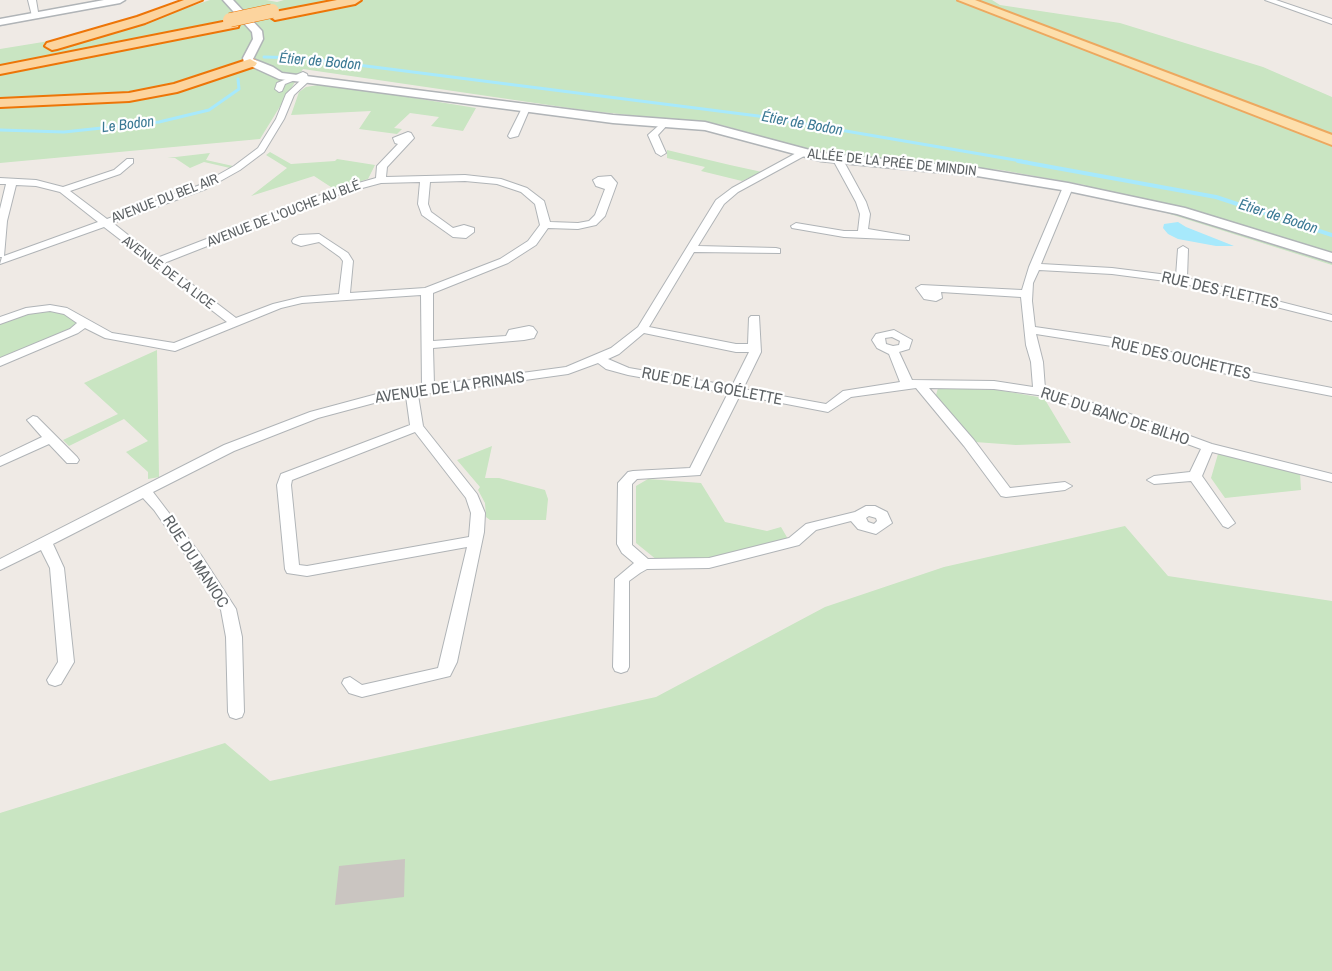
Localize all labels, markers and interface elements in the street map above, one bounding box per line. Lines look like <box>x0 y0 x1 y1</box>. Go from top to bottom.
water label: Étier de Bodon <box>278 49 362 75</box>
water label: Étier de Bodon <box>760 108 844 140</box>
water label: Le Bodon <box>101 113 155 137</box>
street label: ALLÉE DE LA PRÉE DE MINDIN <box>807 146 977 180</box>
street label: AVENUE DU BEL AIR <box>109 171 221 227</box>
street label: AVENUE DE L'OUCHE AU BLÉ <box>205 177 363 251</box>
water label: Étier de Bodon <box>1236 196 1320 238</box>
street label: AVENUE DE LA LICE <box>118 233 218 313</box>
street label: RUE DES FLETTES <box>1160 268 1280 314</box>
street label: RUE DES OUCHETTES <box>1109 334 1253 384</box>
street label: RUE DE LA GOÉLETTE <box>640 364 784 410</box>
street label: AVENUE DE LA PRINAIS <box>374 368 526 408</box>
street label: RUE DU BANC DE BILHO <box>1038 384 1192 450</box>
street label: RUE DU MANIOC <box>158 512 232 612</box>

